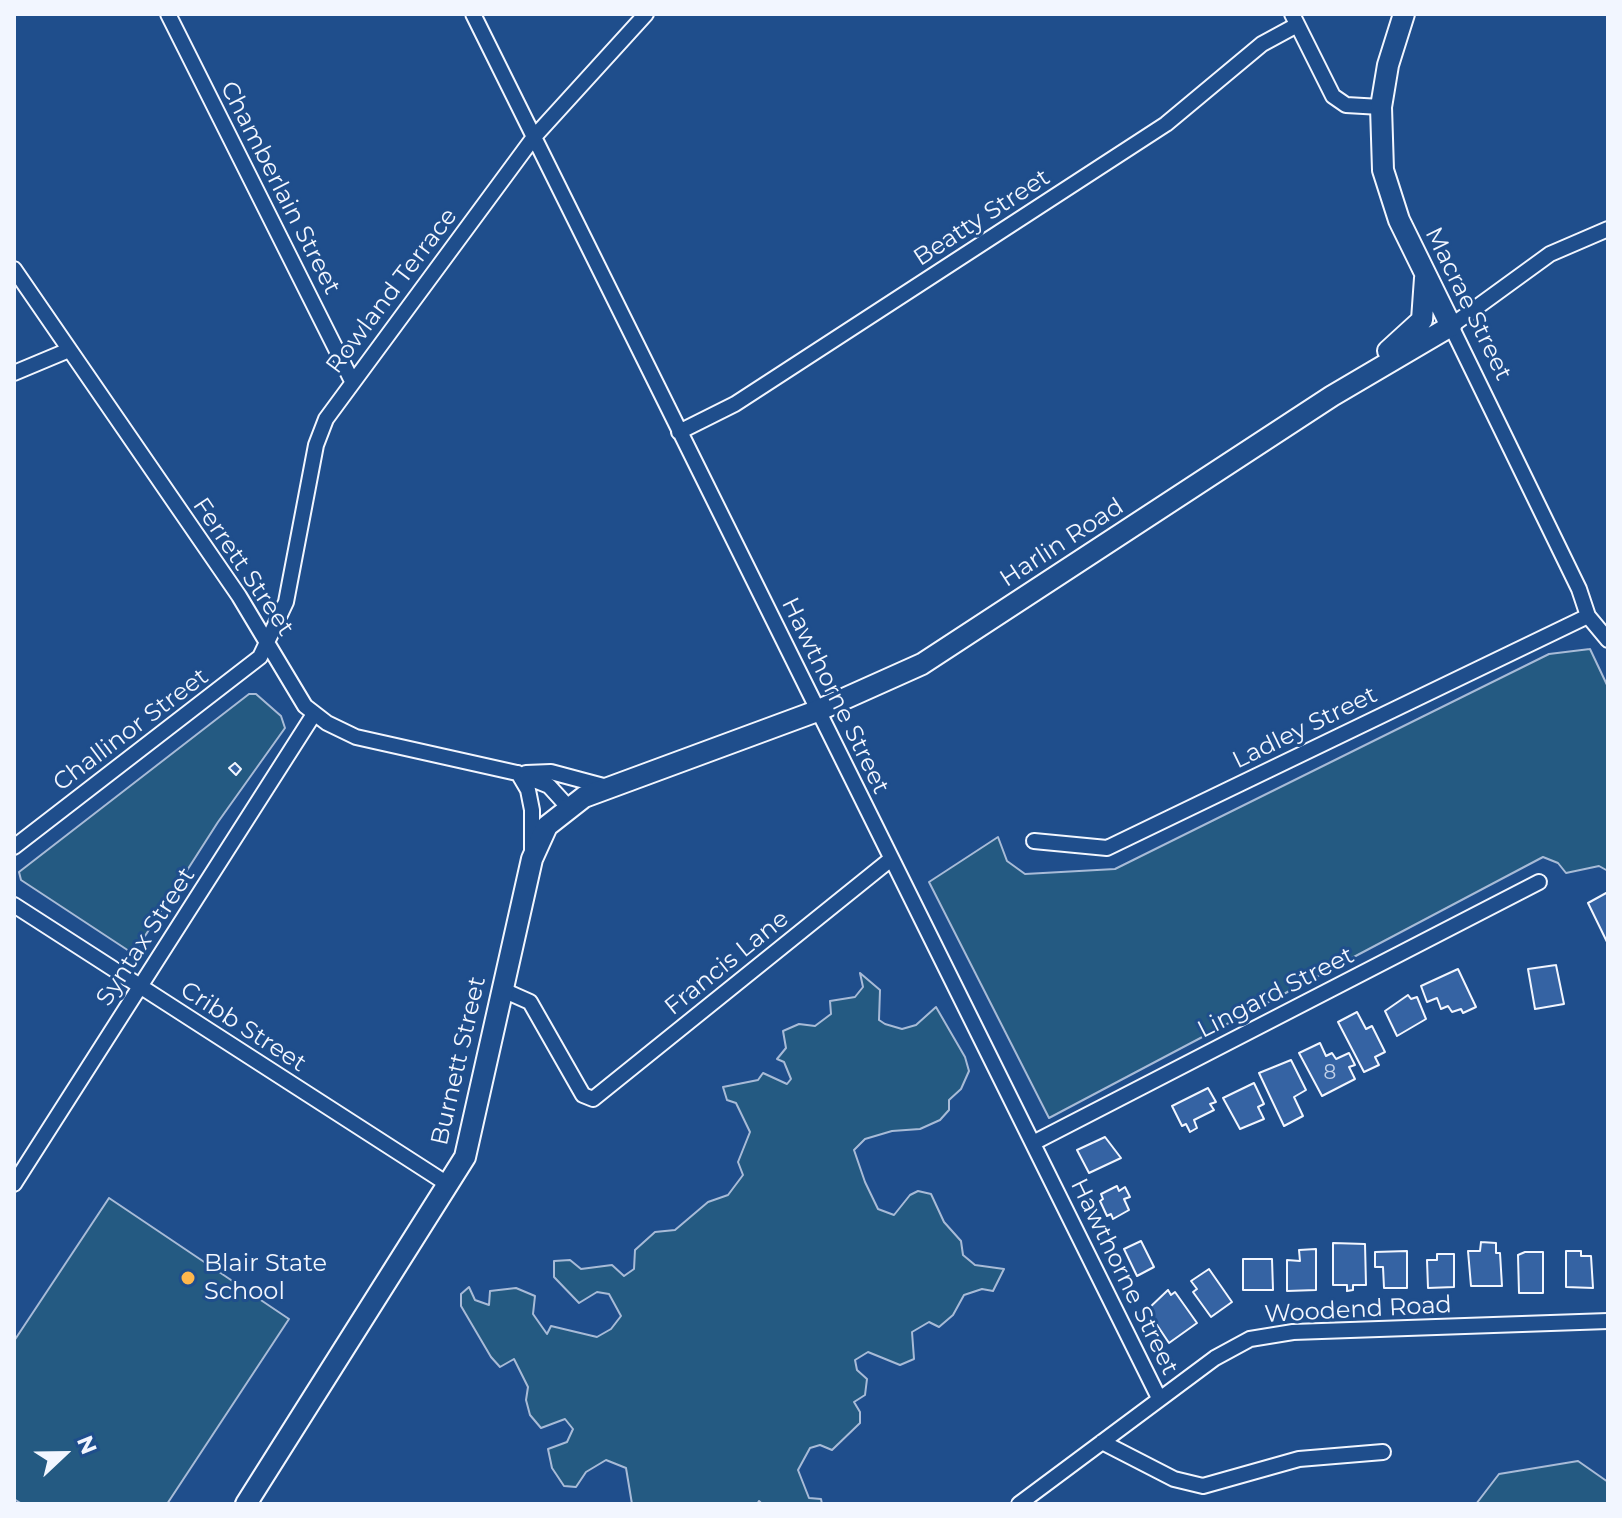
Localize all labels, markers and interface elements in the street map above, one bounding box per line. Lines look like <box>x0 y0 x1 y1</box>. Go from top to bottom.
street label: Chamberlain Street <box>214 77 346 299</box>
street label: Beatty Street <box>909 163 1055 273</box>
street label: Rowland Terrace <box>320 203 464 379</box>
street label: Macrae Street <box>1419 223 1517 385</box>
street label: Ferrett Street <box>186 492 300 642</box>
street label: Harlin Road <box>995 492 1129 594</box>
street label: Hawthorne Street <box>775 593 895 799</box>
street label: Challinor Street <box>48 662 214 798</box>
street label: Ladley Street <box>1228 681 1382 775</box>
street label: Syntax Street <box>91 862 201 1012</box>
street label: Francis Lane <box>659 904 795 1022</box>
street label: Lingard Street <box>1193 941 1359 1045</box>
street label: Burnett Street <box>426 974 492 1148</box>
street label: Cribb Street <box>175 976 311 1078</box>
house number: 8 <box>1324 1061 1336 1085</box>
street label: Hawthorne Street <box>1064 1174 1184 1380</box>
place label: Blair State School <box>204 1250 327 1306</box>
marker: Blair State School <box>179 1269 197 1287</box>
street label: Woodend Road <box>1264 1291 1452 1329</box>
north arrow <box>24 1414 104 1494</box>
text: N <box>71 1432 103 1458</box>

